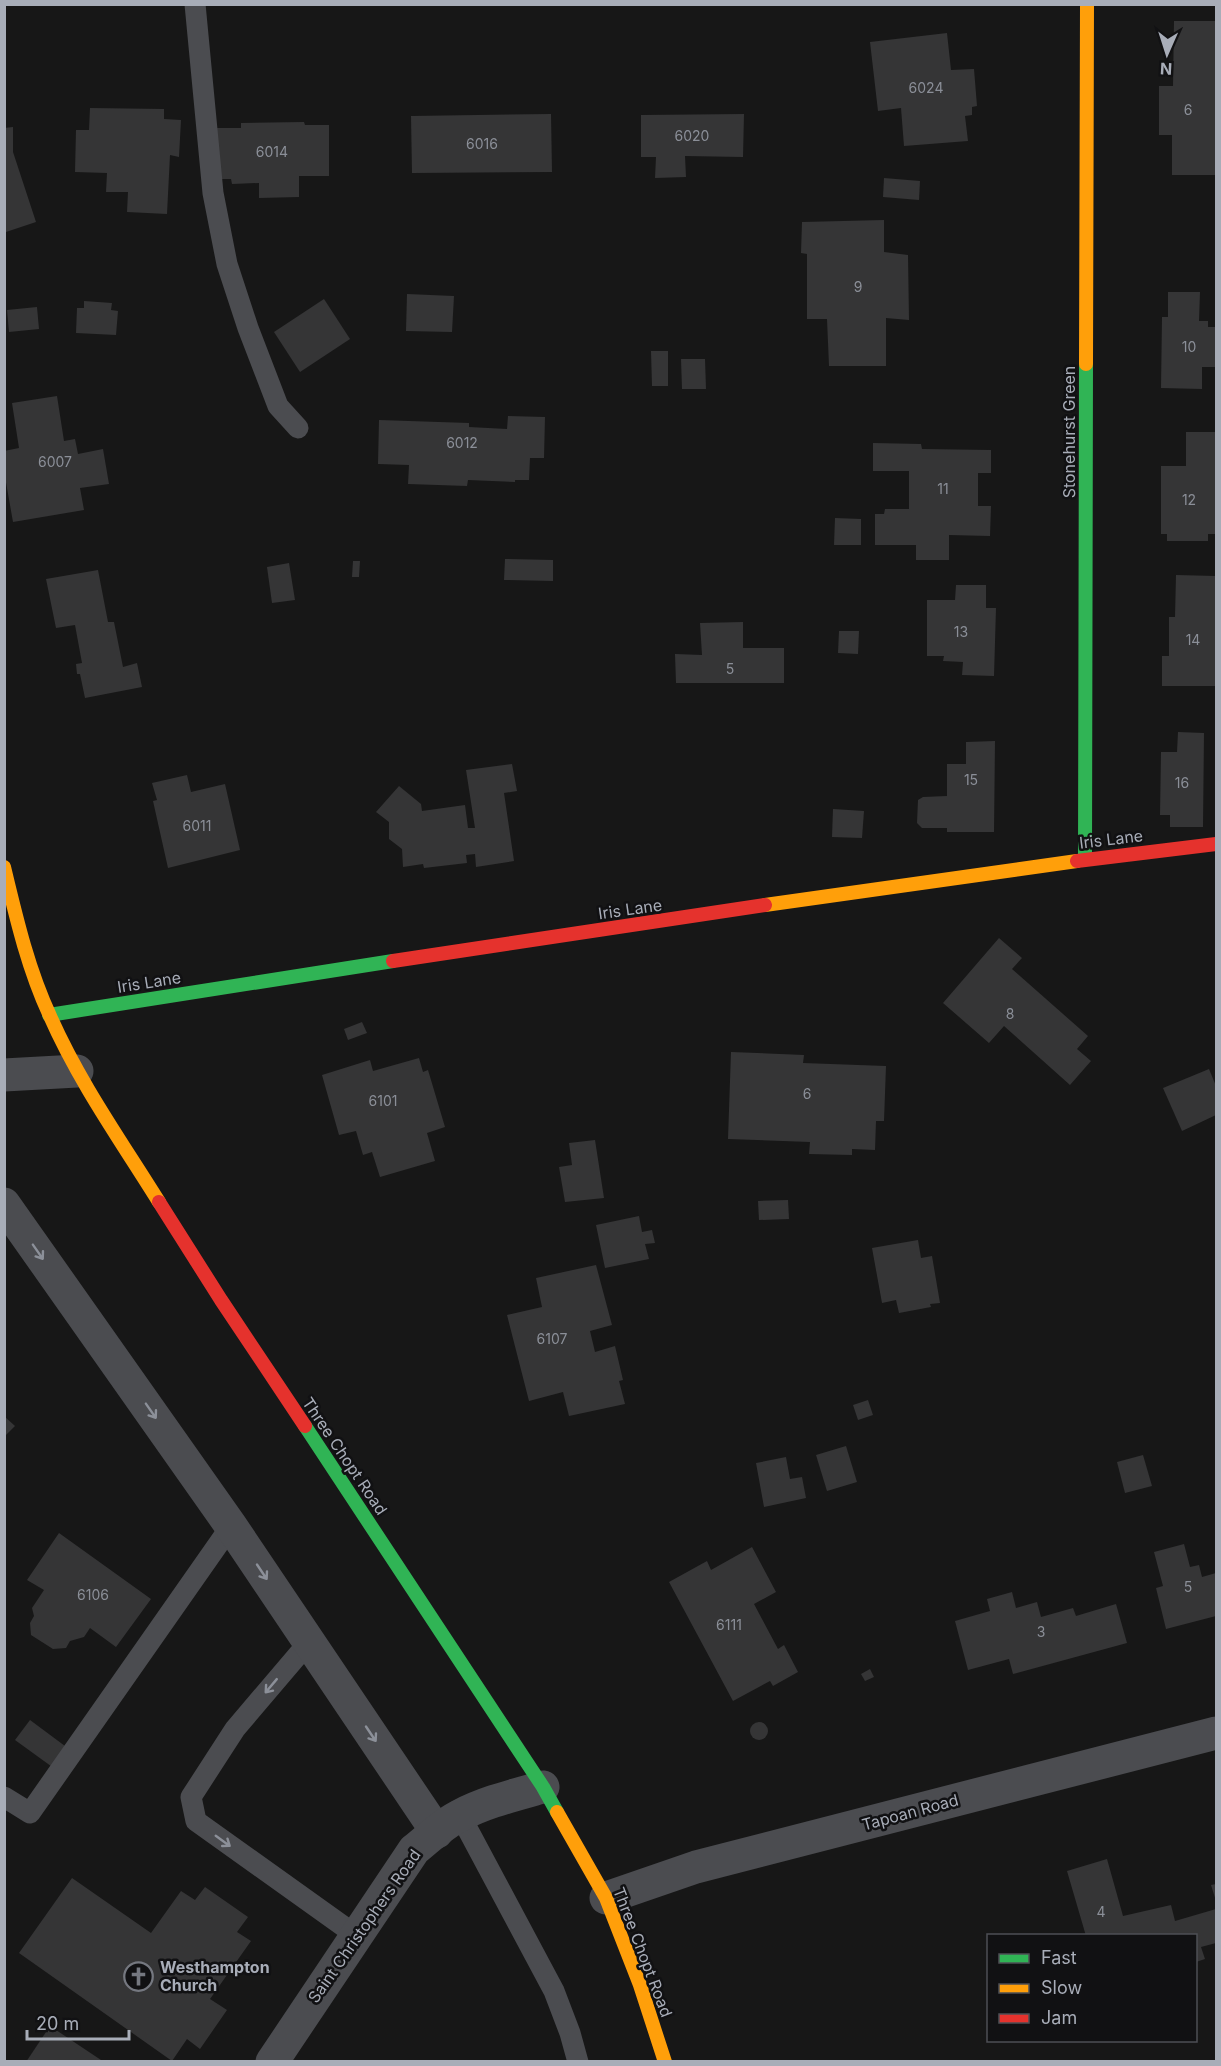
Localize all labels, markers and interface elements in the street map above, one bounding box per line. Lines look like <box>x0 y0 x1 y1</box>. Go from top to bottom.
north arrow <box>1137 24 1197 84</box>
text: N <box>1160 59 1173 79</box>
house number: 6024 <box>909 79 943 96</box>
house number: 6 <box>1184 101 1192 118</box>
house number: 6020 <box>675 127 709 144</box>
house number: 6016 <box>466 135 498 152</box>
house number: 6014 <box>256 143 288 160</box>
house number: 9 <box>854 278 862 295</box>
house number: 10 <box>1182 338 1196 355</box>
street label: Stonehurst Green <box>1059 366 1079 498</box>
house number: 6012 <box>446 434 478 451</box>
house number: 6007 <box>38 453 72 470</box>
house number: 11 <box>937 480 949 497</box>
house number: 12 <box>1182 491 1196 508</box>
house number: 13 <box>954 623 968 640</box>
house number: 14 <box>1186 631 1200 648</box>
house number: 5 <box>726 660 734 677</box>
house number: 15 <box>964 771 978 788</box>
house number: 16 <box>1175 774 1189 791</box>
house number: 6011 <box>183 817 211 834</box>
street label: Iris Lane <box>1078 825 1144 853</box>
street label: Iris Lane <box>597 895 663 923</box>
street label: Iris Lane <box>116 967 182 997</box>
house number: 8 <box>1006 1005 1014 1022</box>
house number: 6 <box>803 1085 811 1102</box>
house number: 6101 <box>369 1092 397 1109</box>
one-way arrow <box>32 1244 44 1260</box>
house number: 6107 <box>537 1330 568 1347</box>
street label: Three Chopt Road <box>298 1393 392 1519</box>
one-way arrow <box>145 1403 157 1419</box>
one-way arrow <box>256 1563 268 1579</box>
house number: 5 <box>1184 1578 1192 1595</box>
house number: 6106 <box>77 1586 109 1603</box>
house number: 6111 <box>716 1616 742 1633</box>
house number: 3 <box>1037 1623 1045 1640</box>
one-way arrow <box>264 1678 278 1693</box>
one-way arrow <box>364 1725 377 1742</box>
street label: Tapoan Road <box>859 1790 961 1834</box>
one-way arrow <box>215 1835 231 1847</box>
street label: Saint Christophers Road <box>303 1845 425 2007</box>
street label: Three Chopt Road <box>609 1884 677 2020</box>
house number: 4 <box>1096 1903 1106 1920</box>
legend <box>987 1934 1197 2042</box>
text: Fast <box>1041 1947 1077 1968</box>
place label: Westhampton Church <box>160 1957 270 1995</box>
church icon: Westhampton Church <box>123 1960 155 1992</box>
text: Slow <box>1041 1977 1082 1998</box>
scale bar <box>27 2003 129 2041</box>
text: Jam <box>1041 2007 1077 2028</box>
text: 20 m <box>36 2013 79 2034</box>

